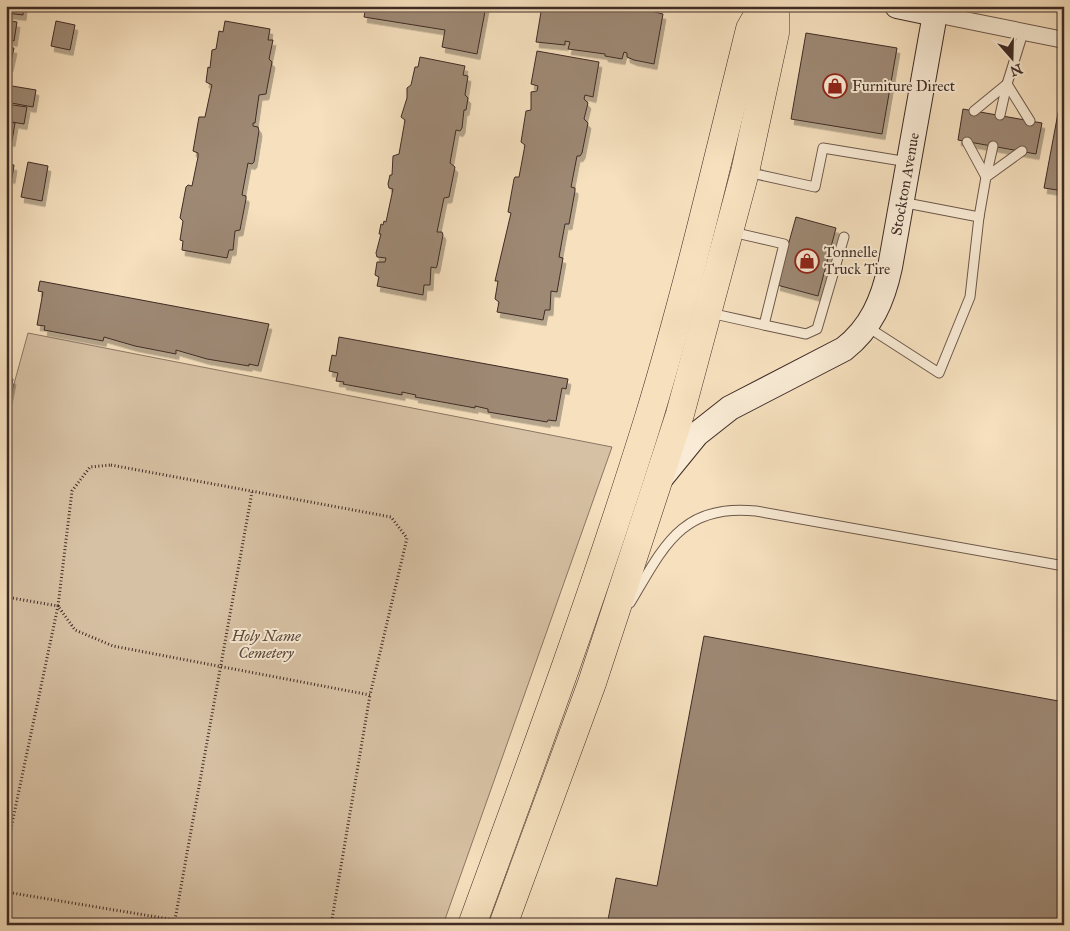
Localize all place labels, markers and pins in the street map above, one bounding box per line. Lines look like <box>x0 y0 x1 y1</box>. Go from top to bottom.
shop icon: Furniture Direct <box>822 73 848 99</box>
place label: Furniture Direct <box>852 77 956 95</box>
place label: Tonnelle Truck Tire <box>824 243 890 278</box>
shop icon: Tonnelle Truck Tire <box>794 248 820 274</box>

